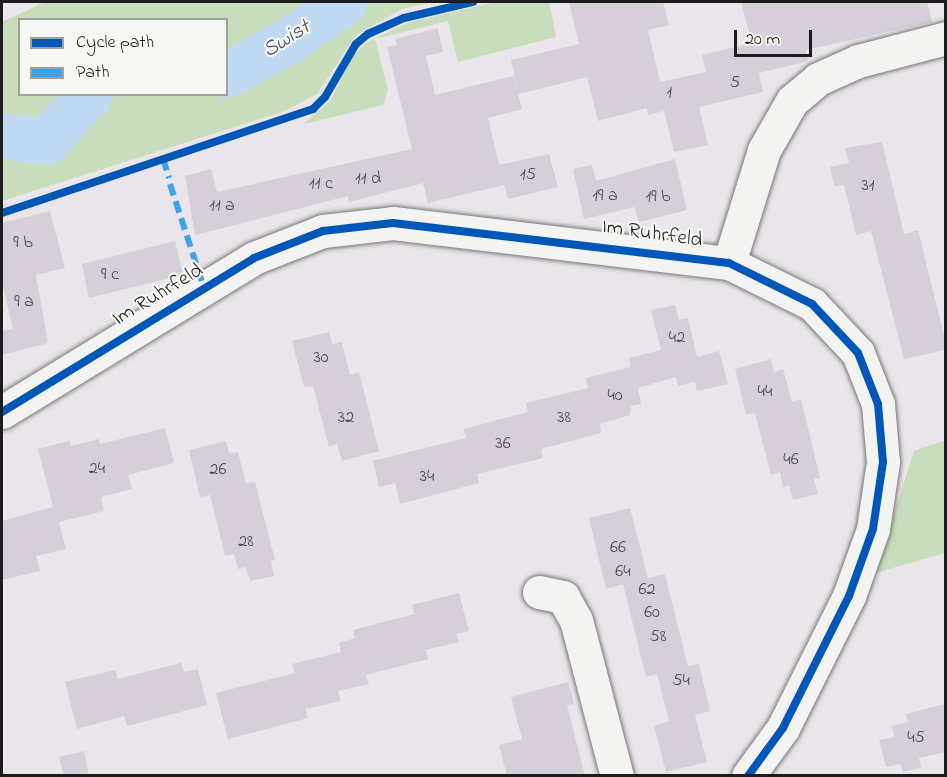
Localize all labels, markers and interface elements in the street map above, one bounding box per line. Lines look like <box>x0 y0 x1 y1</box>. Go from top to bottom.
water label: Swist <box>258 15 316 65</box>
legend <box>18 18 228 96</box>
scale bar <box>737 18 815 56</box>
text: 20 m <box>745 27 780 53</box>
text: Cycle path <box>76 30 154 56</box>
text: Path <box>76 60 110 86</box>
house number: 5 <box>730 72 740 94</box>
house number: 1 <box>666 82 672 104</box>
house number: 15 <box>520 164 536 186</box>
house number: 11 d <box>355 168 381 190</box>
house number: 11 c <box>309 173 333 195</box>
house number: 31 <box>861 175 875 197</box>
house number: 19 a <box>592 185 618 207</box>
house number: 19 b <box>645 186 671 208</box>
house number: 11 a <box>209 195 235 217</box>
street label: Im Ruhrfeld <box>600 214 704 254</box>
house number: 9 b <box>13 232 33 254</box>
street label: Im Ruhrfeld <box>108 258 208 332</box>
house number: 9 c <box>101 264 119 286</box>
house number: 9 a <box>14 291 34 313</box>
house number: 42 <box>669 327 685 349</box>
house number: 30 <box>313 347 329 369</box>
house number: 44 <box>758 381 772 403</box>
house number: 40 <box>607 385 623 407</box>
house number: 32 <box>338 407 354 429</box>
house number: 38 <box>557 407 571 429</box>
house number: 36 <box>495 433 511 455</box>
house number: 46 <box>783 449 799 471</box>
house number: 24 <box>89 458 105 480</box>
house number: 26 <box>210 459 226 481</box>
house number: 34 <box>420 466 434 488</box>
house number: 28 <box>238 531 254 553</box>
house number: 66 <box>610 537 626 559</box>
house number: 64 <box>615 561 631 583</box>
house number: 62 <box>639 579 655 601</box>
house number: 60 <box>644 602 660 624</box>
house number: 58 <box>649 626 667 648</box>
house number: 54 <box>672 670 690 692</box>
house number: 45 <box>907 727 925 749</box>

